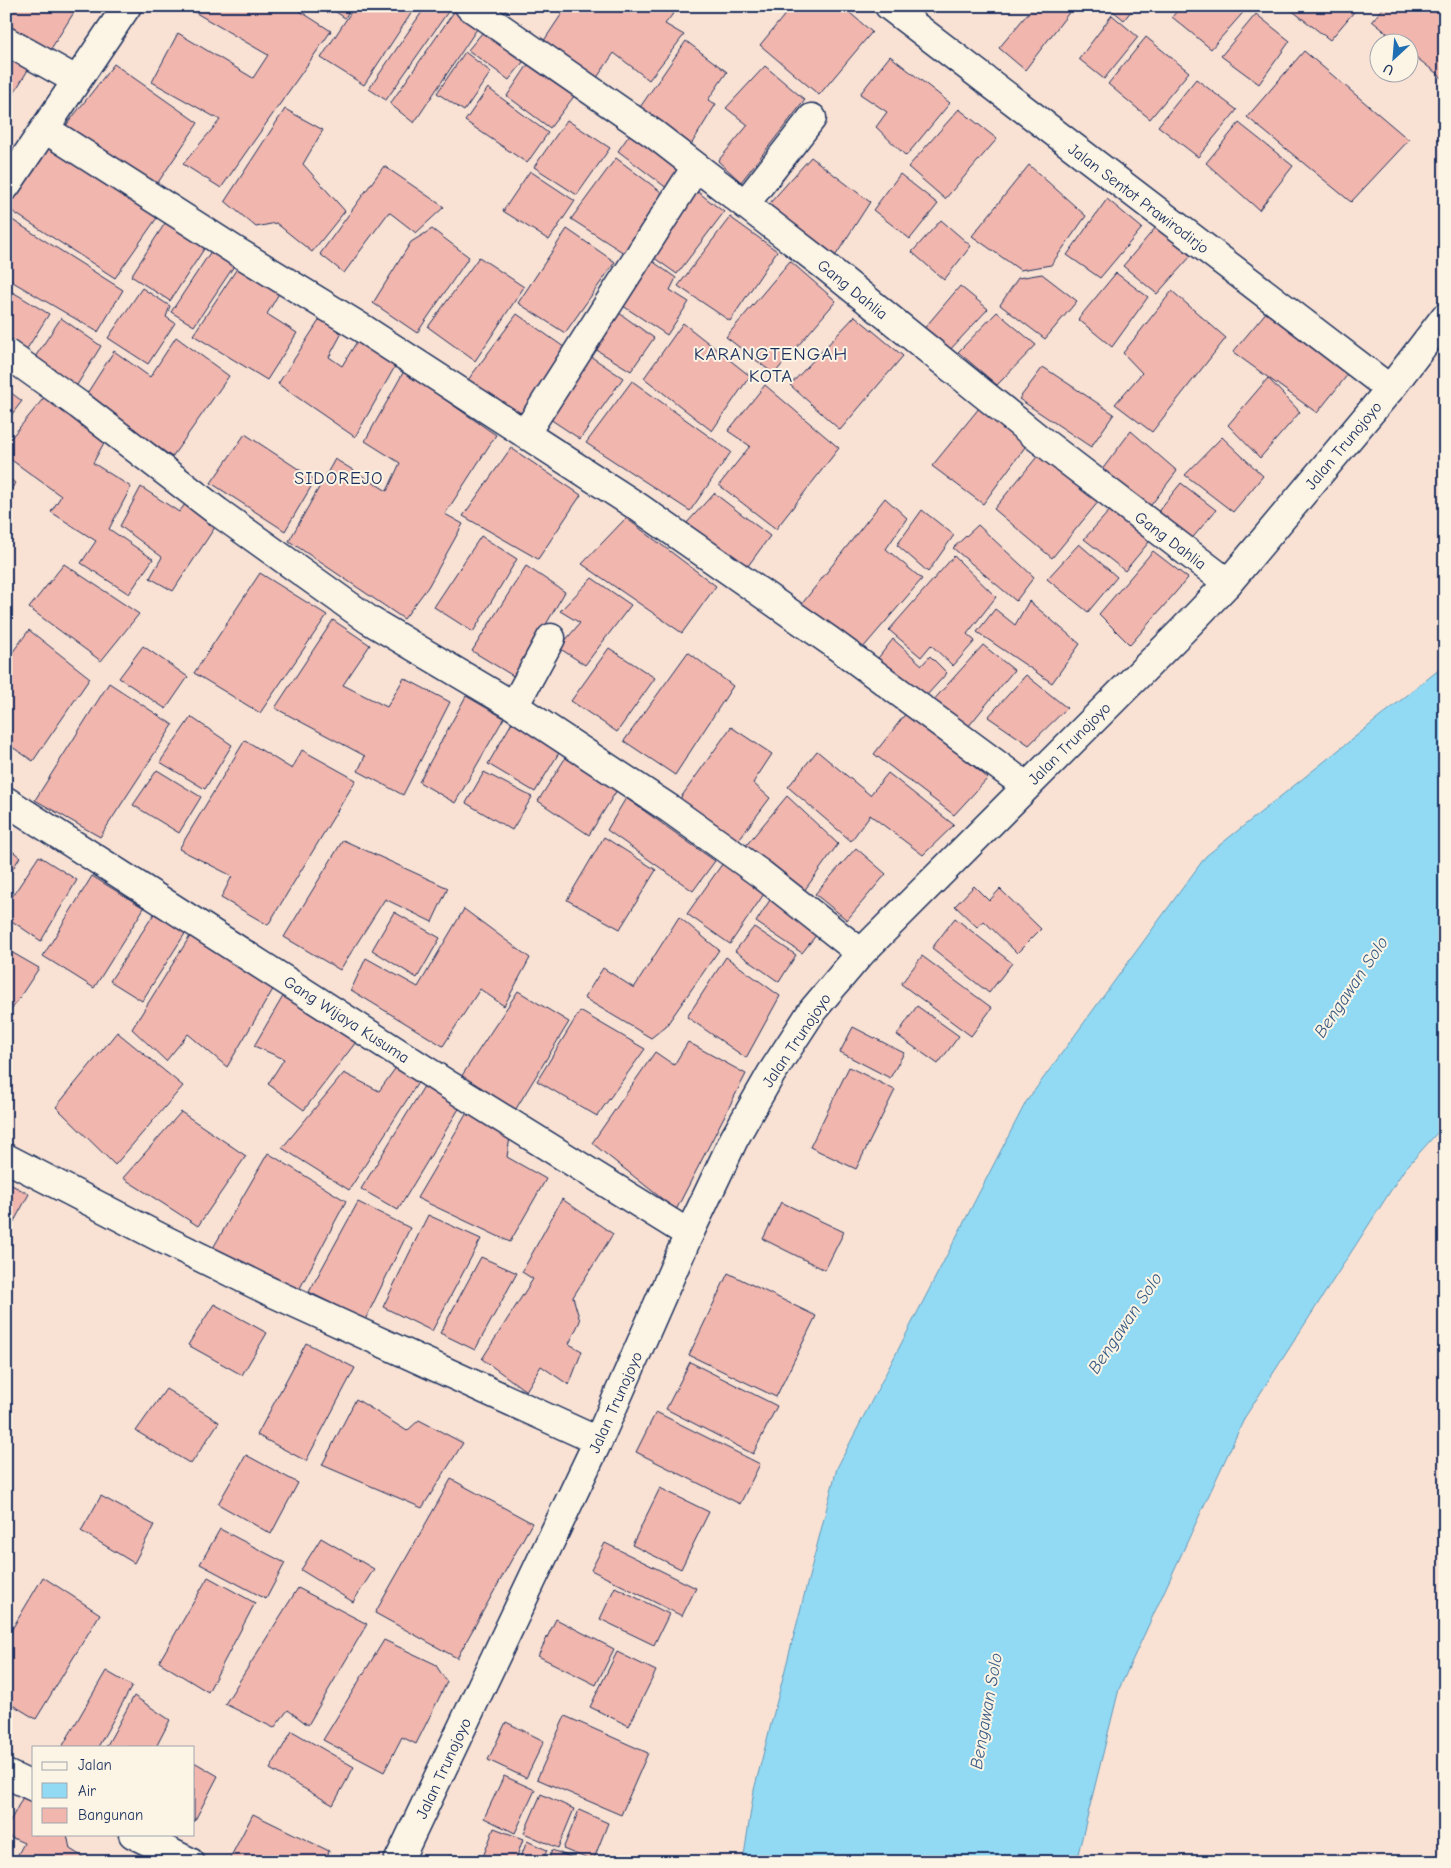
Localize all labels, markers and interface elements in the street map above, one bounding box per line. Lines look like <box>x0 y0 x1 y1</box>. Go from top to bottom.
north arrow <box>1368 32 1418 82</box>
text: U <box>1381 60 1396 79</box>
street label: Jalan Sentot Prawirodirjo <box>1065 140 1212 258</box>
street label: Gang Dahlia <box>814 256 891 323</box>
district label: KARANGTENGAH KOTA <box>694 343 848 387</box>
street label: Jalan Trunojoyo <box>1302 398 1386 493</box>
district label: SIDOREJO <box>294 468 384 489</box>
street label: Gang Dahlia <box>1131 508 1210 573</box>
street label: Jalan Trunojoyo <box>1025 699 1115 789</box>
water label: Bengawan Solo <box>1310 933 1393 1042</box>
street label: Gang Wijaya Kusuma <box>280 973 413 1067</box>
street label: Jalan Trunojoyo <box>759 990 835 1091</box>
water label: Bengawan Solo <box>1084 1269 1167 1378</box>
street label: Jalan Trunojoyo <box>585 1349 646 1456</box>
water label: Bengawan Solo <box>966 1651 1007 1771</box>
street label: Jalan Trunojoyo <box>413 1715 475 1822</box>
legend <box>32 1746 195 1836</box>
text: Jalan <box>78 1756 112 1774</box>
text: Air <box>78 1782 96 1800</box>
text: Bangunan <box>78 1806 143 1824</box>

